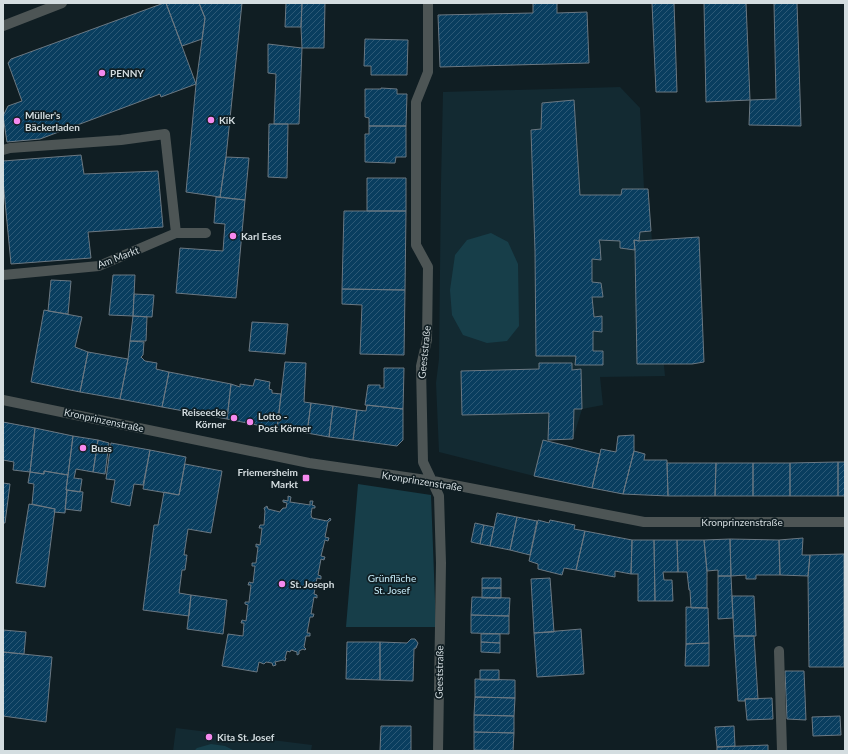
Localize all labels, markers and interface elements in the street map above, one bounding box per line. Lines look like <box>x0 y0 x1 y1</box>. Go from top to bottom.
place label: PENNY <box>110 67 144 79</box>
marker: PENNY <box>97 68 107 78</box>
place label: Müller's Bäckerladen <box>25 109 80 133</box>
place label: KiK <box>219 114 235 126</box>
marker: KiK <box>206 115 216 125</box>
marker: Müller's Bäckerladen <box>12 116 22 126</box>
place label: Karl Eses <box>241 230 282 242</box>
marker: Karl Eses <box>228 231 238 241</box>
street label: Am Markt <box>95 243 141 270</box>
street label: Geeststraße <box>415 325 433 379</box>
street label: Kronprinzenstraße <box>63 406 145 434</box>
place label: Reiseecke Körner <box>182 406 227 430</box>
place label: Lotto - Post Körner <box>258 410 311 434</box>
marker: Reiseecke Körner <box>229 413 239 423</box>
marker: Lotto - Post Körner <box>245 417 255 427</box>
place label: Buss <box>91 442 113 454</box>
marker: Buss <box>78 443 88 453</box>
place label: Friemersheim Markt <box>237 466 298 490</box>
street label: Kronprinzenstraße <box>381 469 463 493</box>
marker: Friemersheim Markt <box>301 473 311 483</box>
street label: Kronprinzenstraße <box>701 516 783 528</box>
park label: Grünfläche St. Josef <box>368 572 416 596</box>
place label: St. Joseph <box>290 578 335 590</box>
marker: St. Joseph <box>277 579 287 589</box>
street label: Geeststraße <box>433 645 445 699</box>
place label: Kita St. Josef <box>217 731 275 743</box>
marker: Kita St. Josef <box>204 732 214 742</box>

